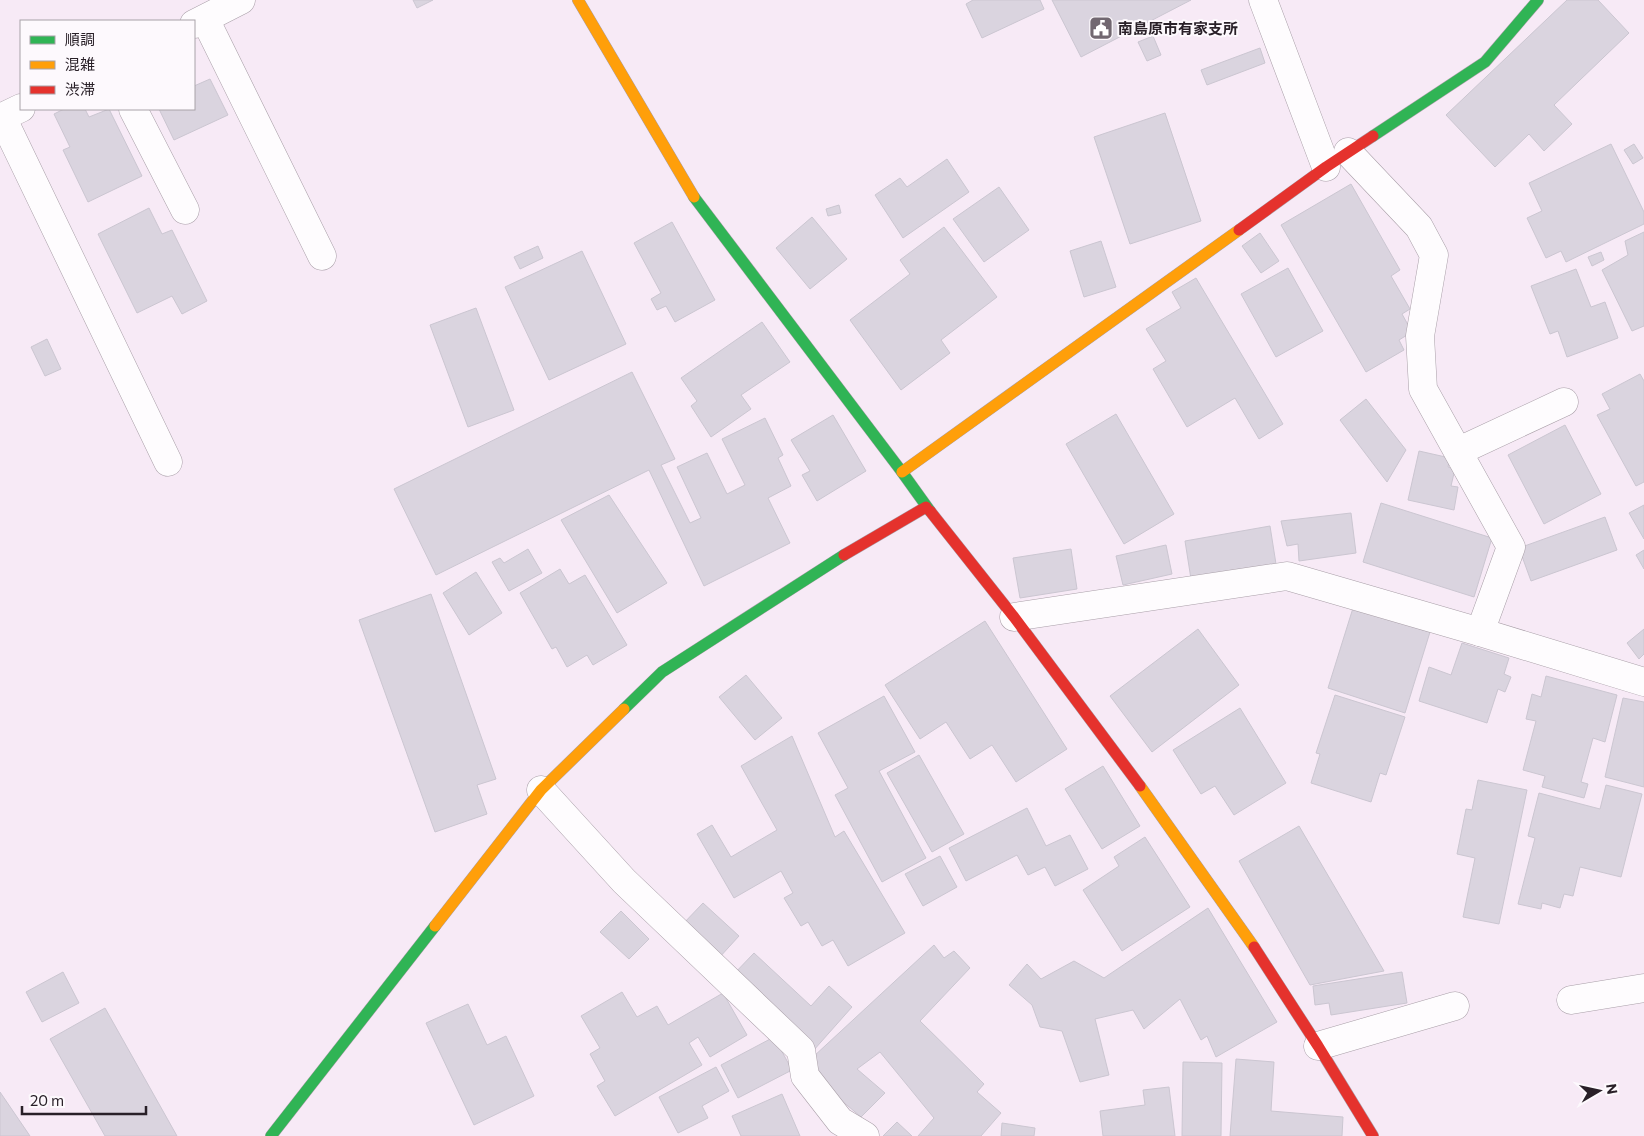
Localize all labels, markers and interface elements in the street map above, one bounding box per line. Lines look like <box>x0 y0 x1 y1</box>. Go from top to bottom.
public building icon: 南島原市有家支所 <box>1088 15 1114 41</box>
place label: 南島原市有家支所 <box>1118 19 1238 37</box>
legend <box>20 20 195 110</box>
text: 順調 <box>65 30 95 48</box>
text: 混雑 <box>65 55 95 73</box>
text: 渋滞 <box>65 80 95 98</box>
north arrow <box>1574 1066 1624 1116</box>
text: N <box>1603 1082 1622 1095</box>
scale bar <box>22 1084 146 1116</box>
text: 20 m <box>30 1091 64 1109</box>

